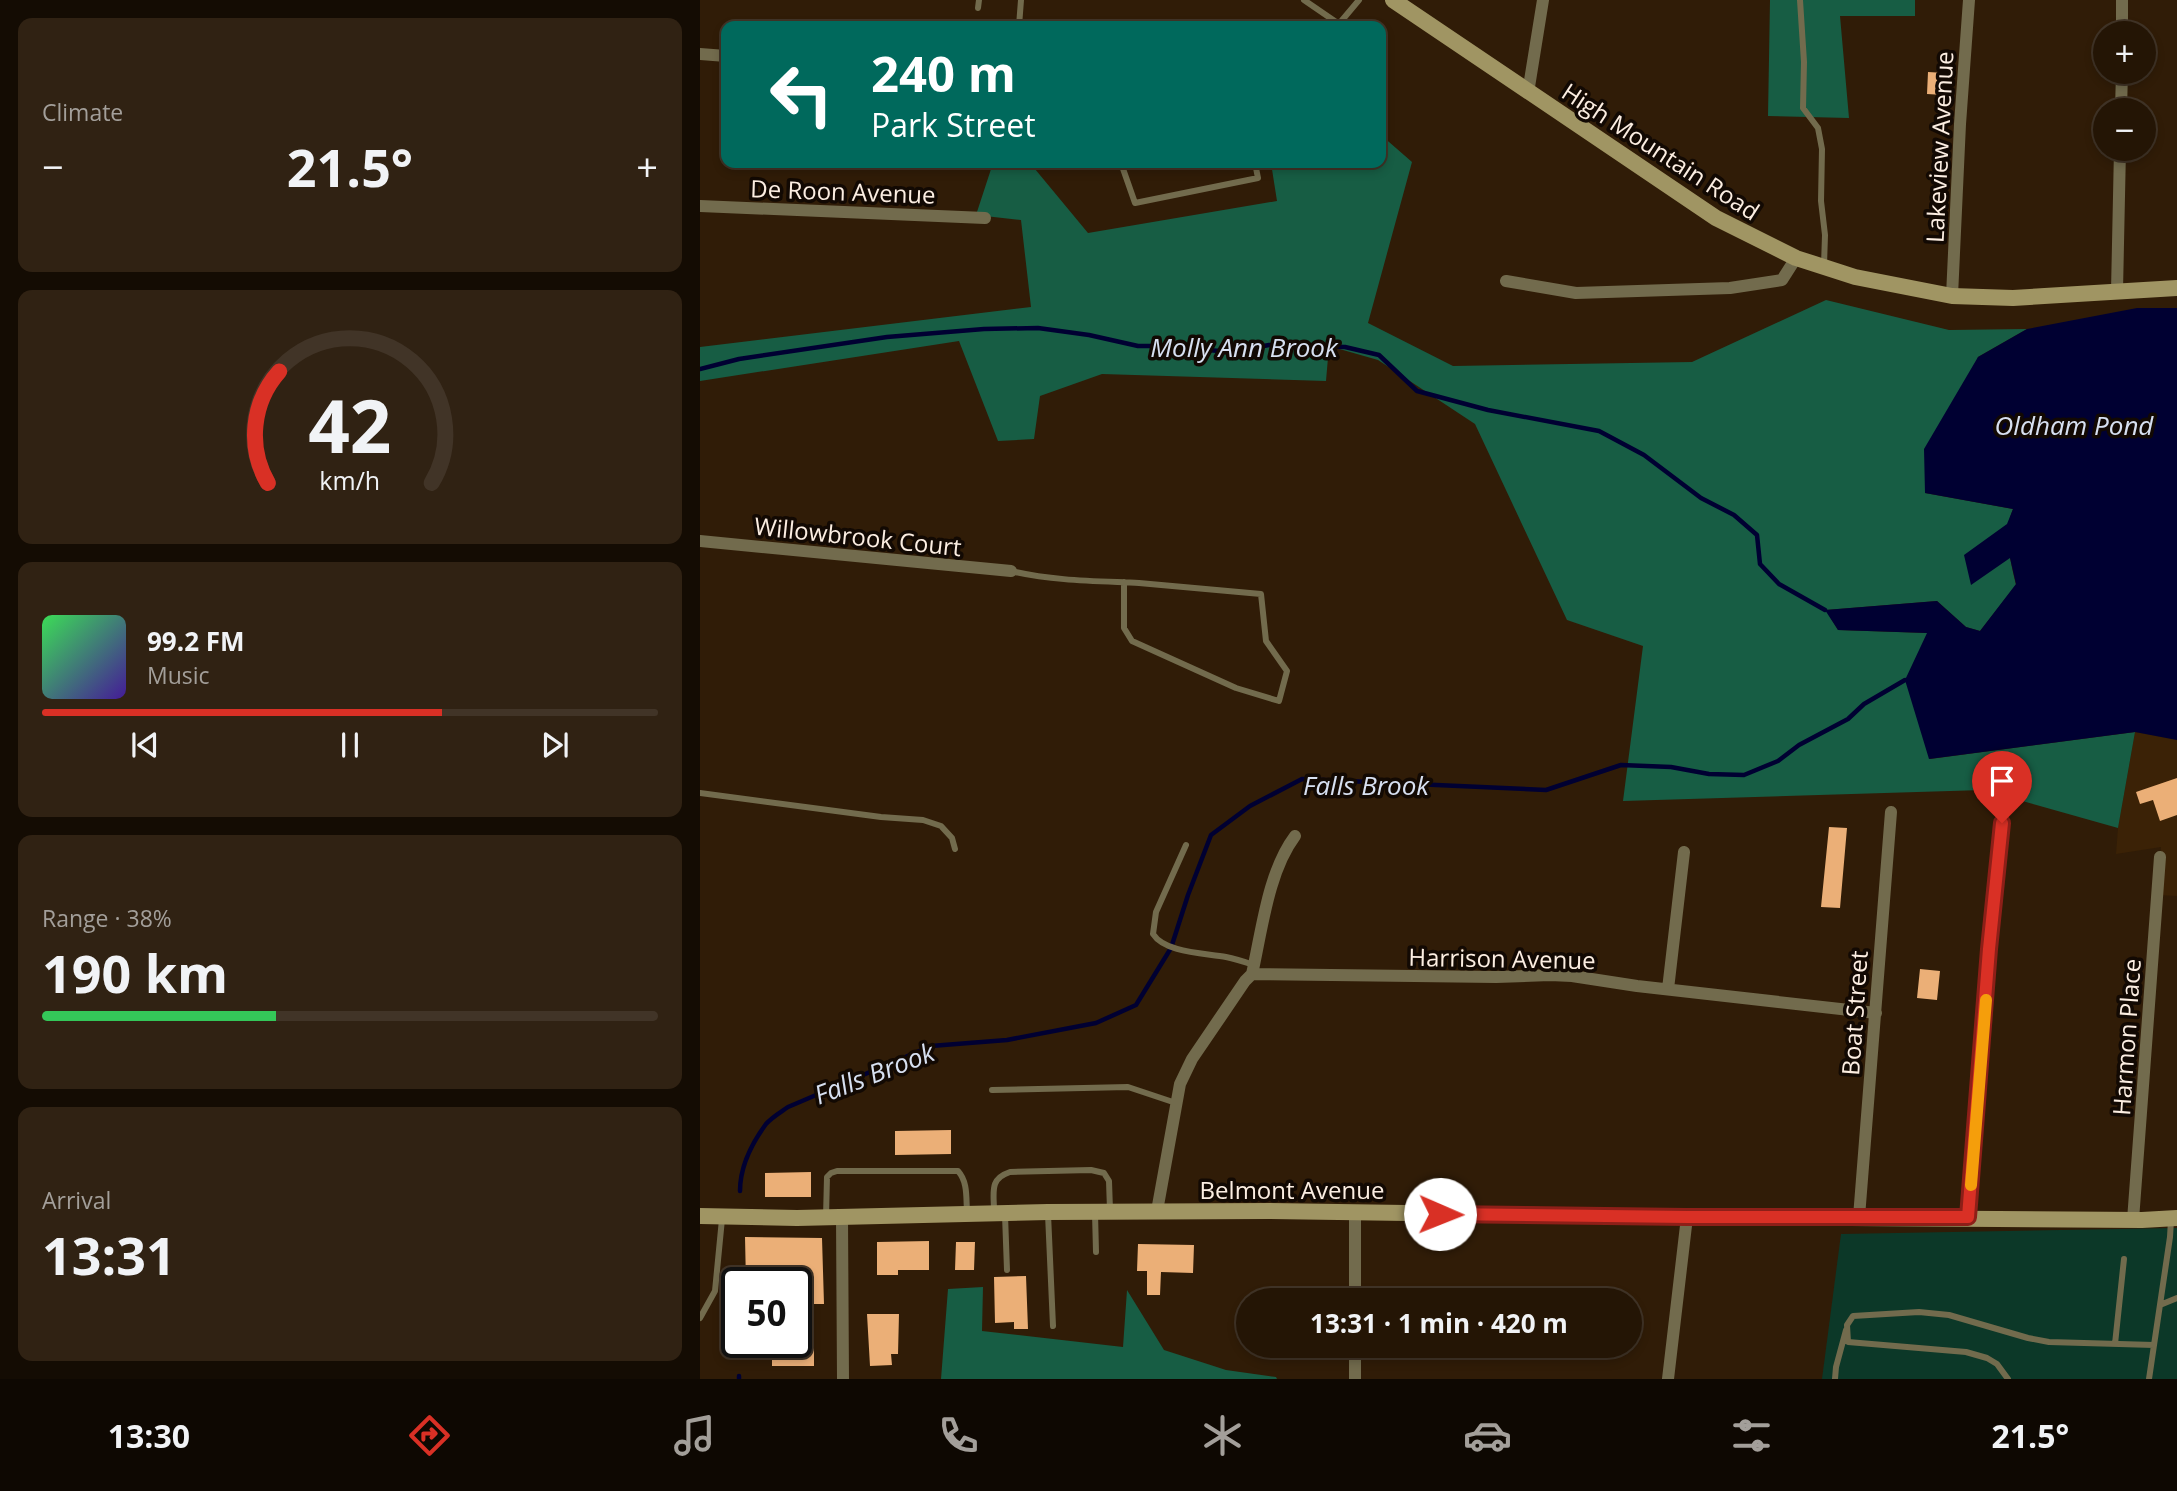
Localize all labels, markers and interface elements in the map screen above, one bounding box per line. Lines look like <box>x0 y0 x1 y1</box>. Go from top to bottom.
map controls <box>2093 21 2156 161</box>
button: + <box>2093 21 2156 84</box>
text: 240 m <box>871 40 1016 106</box>
icon: left <box>756 49 847 140</box>
street label: Lakeview Avenue <box>1918 50 1960 244</box>
street label: High Mountain Road <box>1556 75 1766 227</box>
text: Climate <box>42 96 123 128</box>
button: − <box>2093 98 2156 161</box>
text: Park Street <box>871 103 1036 146</box>
text: 21.5° <box>287 131 413 202</box>
text: − <box>42 140 64 192</box>
text: + <box>636 140 658 192</box>
street label: De Roon Avenue <box>750 171 936 211</box>
water label: Molly Ann Brook <box>1150 329 1339 365</box>
text: 42 <box>308 376 392 475</box>
water label: Oldham Pond <box>1995 407 2154 443</box>
text: km/h <box>320 463 380 497</box>
street label: Willowbrook Court <box>753 509 963 563</box>
text: 99.2 FM <box>147 623 245 659</box>
text: Music <box>147 659 210 691</box>
icon: previous <box>126 726 164 764</box>
icon: pause <box>331 726 369 764</box>
icon: next <box>536 726 574 764</box>
pin <box>1972 751 2032 823</box>
icon: arrive <box>1983 762 2021 800</box>
water label: Falls Brook <box>1303 767 1430 803</box>
text: Range · 38% <box>42 902 172 934</box>
text: 190 km <box>42 937 228 1008</box>
street label: Harrison Avenue <box>1408 940 1596 976</box>
street label: Boat Street <box>1833 949 1875 1077</box>
street label: Harmon Place <box>2104 957 2148 1117</box>
water label: Falls Brook <box>809 1033 941 1112</box>
street label: Belmont Avenue <box>1200 1173 1384 1206</box>
position arrow <box>1403 1177 1477 1251</box>
text: Arrival <box>42 1184 111 1216</box>
text: 13:31 <box>42 1219 176 1290</box>
speed limit sign: 50 <box>721 1267 812 1358</box>
text: 13:31 · 1 min · 420 m <box>1310 1305 1568 1341</box>
icon: directions <box>405 1411 454 1460</box>
icon: music <box>670 1411 719 1460</box>
icon: phone <box>934 1411 983 1460</box>
icon: climate <box>1198 1411 1247 1460</box>
icon: car <box>1463 1411 1512 1460</box>
icon: filters <box>1727 1411 1776 1460</box>
text: 13:30 <box>108 1414 190 1457</box>
text: 21.5° <box>1992 1414 2069 1457</box>

